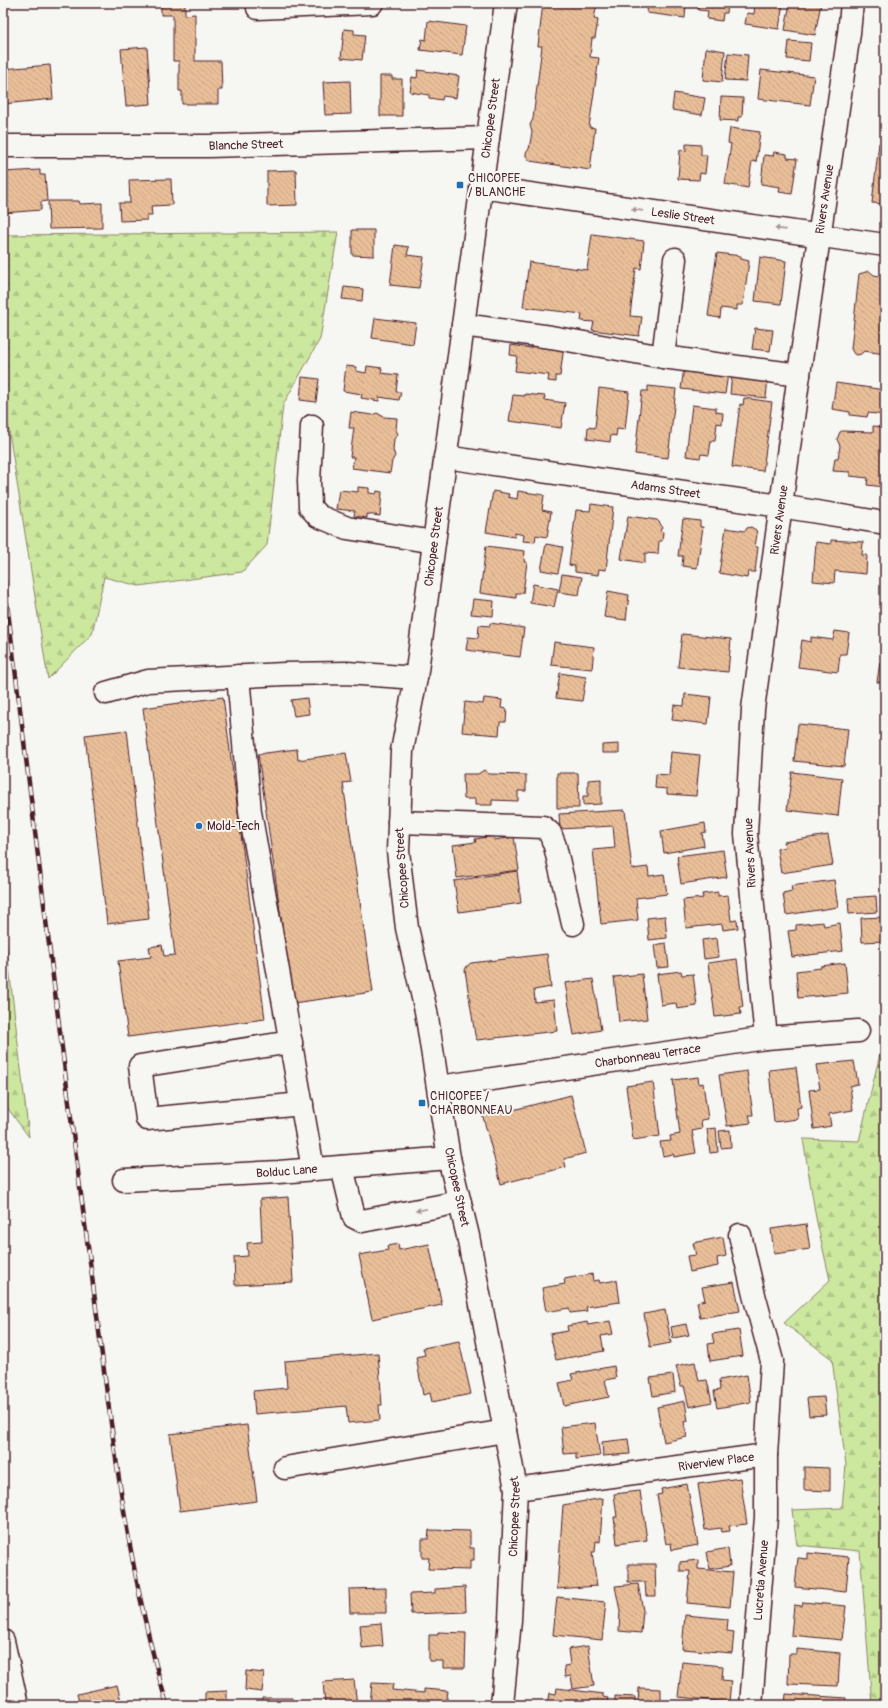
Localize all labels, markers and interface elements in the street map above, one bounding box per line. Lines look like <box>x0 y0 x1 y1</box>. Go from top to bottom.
street label: Chicopee Street <box>478 77 504 159</box>
street label: Blanche Street <box>209 137 284 154</box>
street label: Rivers Avenue <box>813 163 838 235</box>
place label: CHICOPEE / BLANCHE <box>468 171 526 200</box>
marker: CHICOPEE / BLANCHE <box>455 180 465 190</box>
street label: Leslie Street <box>650 205 716 228</box>
one-way arrow <box>631 207 644 213</box>
one-way arrow <box>774 226 786 232</box>
street label: Adams Street <box>630 477 702 502</box>
street label: Rivers Avenue <box>767 484 792 556</box>
street label: Chicopee Street <box>421 505 447 587</box>
street label: Rivers Avenue <box>741 818 760 888</box>
place label: Mold-Tech <box>207 819 260 834</box>
marker: Mold-Tech <box>194 821 204 831</box>
street label: Chicopee Street <box>392 827 413 909</box>
street label: Charbonneau Terrace <box>594 1041 702 1072</box>
place label: CHICOPEE / CHARBONNEAU <box>430 1089 512 1118</box>
marker: CHICOPEE / CHARBONNEAU <box>417 1098 427 1108</box>
street label: Chicopee Street <box>441 1146 472 1228</box>
street label: Bolduc Lane <box>256 1162 318 1181</box>
one-way arrow <box>415 1207 428 1213</box>
street label: Riverview Place <box>677 1450 755 1475</box>
street label: Chicopee Street <box>506 1475 524 1557</box>
street label: Lucretia Avenue <box>751 1539 772 1621</box>

